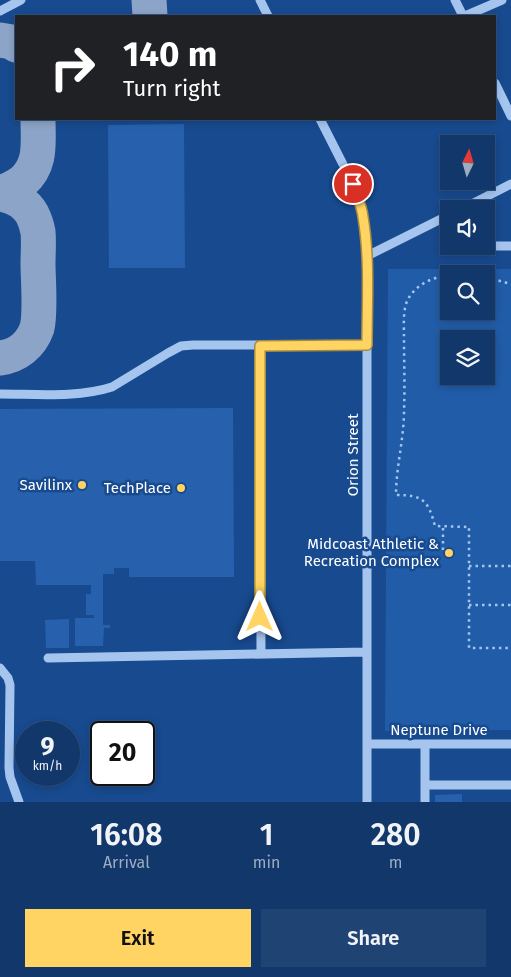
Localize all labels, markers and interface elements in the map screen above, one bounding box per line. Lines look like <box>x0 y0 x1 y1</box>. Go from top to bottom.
text: 140 m <box>123 33 217 75</box>
icon: right <box>40 35 105 100</box>
text: Turn right <box>123 75 220 102</box>
north arrow <box>440 135 495 190</box>
map controls <box>440 135 495 385</box>
pin <box>332 163 374 205</box>
icon: arrive <box>339 170 367 198</box>
button: sound <box>440 200 495 255</box>
button: search <box>440 265 495 320</box>
button: layers <box>440 330 495 385</box>
street label: Orion Street <box>344 413 362 496</box>
place label: Savilinx <box>20 476 73 494</box>
marker: Savilinx <box>76 479 88 491</box>
place label: TechPlace <box>104 479 171 497</box>
marker: TechPlace <box>175 482 187 494</box>
place label: Midcoast Athletic & Recreation Complex <box>304 535 440 570</box>
marker: Midcoast Athletic & Recreation Complex <box>443 547 455 559</box>
position arrow <box>233 590 285 642</box>
speed limit sign: 20 <box>90 721 155 786</box>
street label: Neptune Drive <box>390 721 488 739</box>
text: 9 <box>40 732 55 762</box>
text: km/h <box>33 759 62 773</box>
text: 16:08 <box>90 817 162 853</box>
text: 1 <box>260 817 273 853</box>
text: 280 <box>371 817 421 853</box>
text: Arrival <box>103 853 150 872</box>
text: min <box>253 853 280 872</box>
text: m <box>389 853 403 872</box>
button: Exit <box>25 909 251 967</box>
button: Share <box>261 909 486 967</box>

